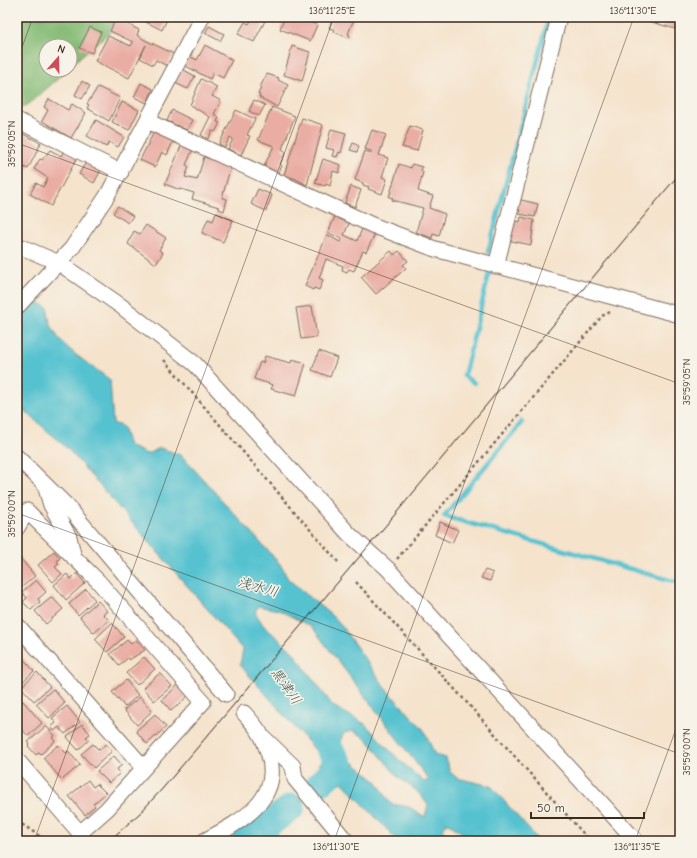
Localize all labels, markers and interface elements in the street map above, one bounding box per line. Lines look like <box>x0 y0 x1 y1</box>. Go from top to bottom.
text: 136°11'25"E <box>309 5 355 17</box>
text: 136°11'30"E <box>610 5 656 17</box>
north arrow <box>38 38 78 78</box>
text: N <box>56 42 67 56</box>
text: 35°59'05"N <box>6 121 18 167</box>
text: 35°59'05"N <box>681 359 693 405</box>
text: 35°59'00"N <box>6 490 18 538</box>
water label: 浅水川 <box>236 573 280 601</box>
water label: 黒津川 <box>267 664 305 708</box>
text: 35°59'00"N <box>681 728 693 776</box>
scale bar <box>531 794 644 820</box>
text: 50 m <box>537 801 565 815</box>
text: 136°11'30"E <box>313 841 359 853</box>
text: 136°11'35"E <box>614 841 660 853</box>

